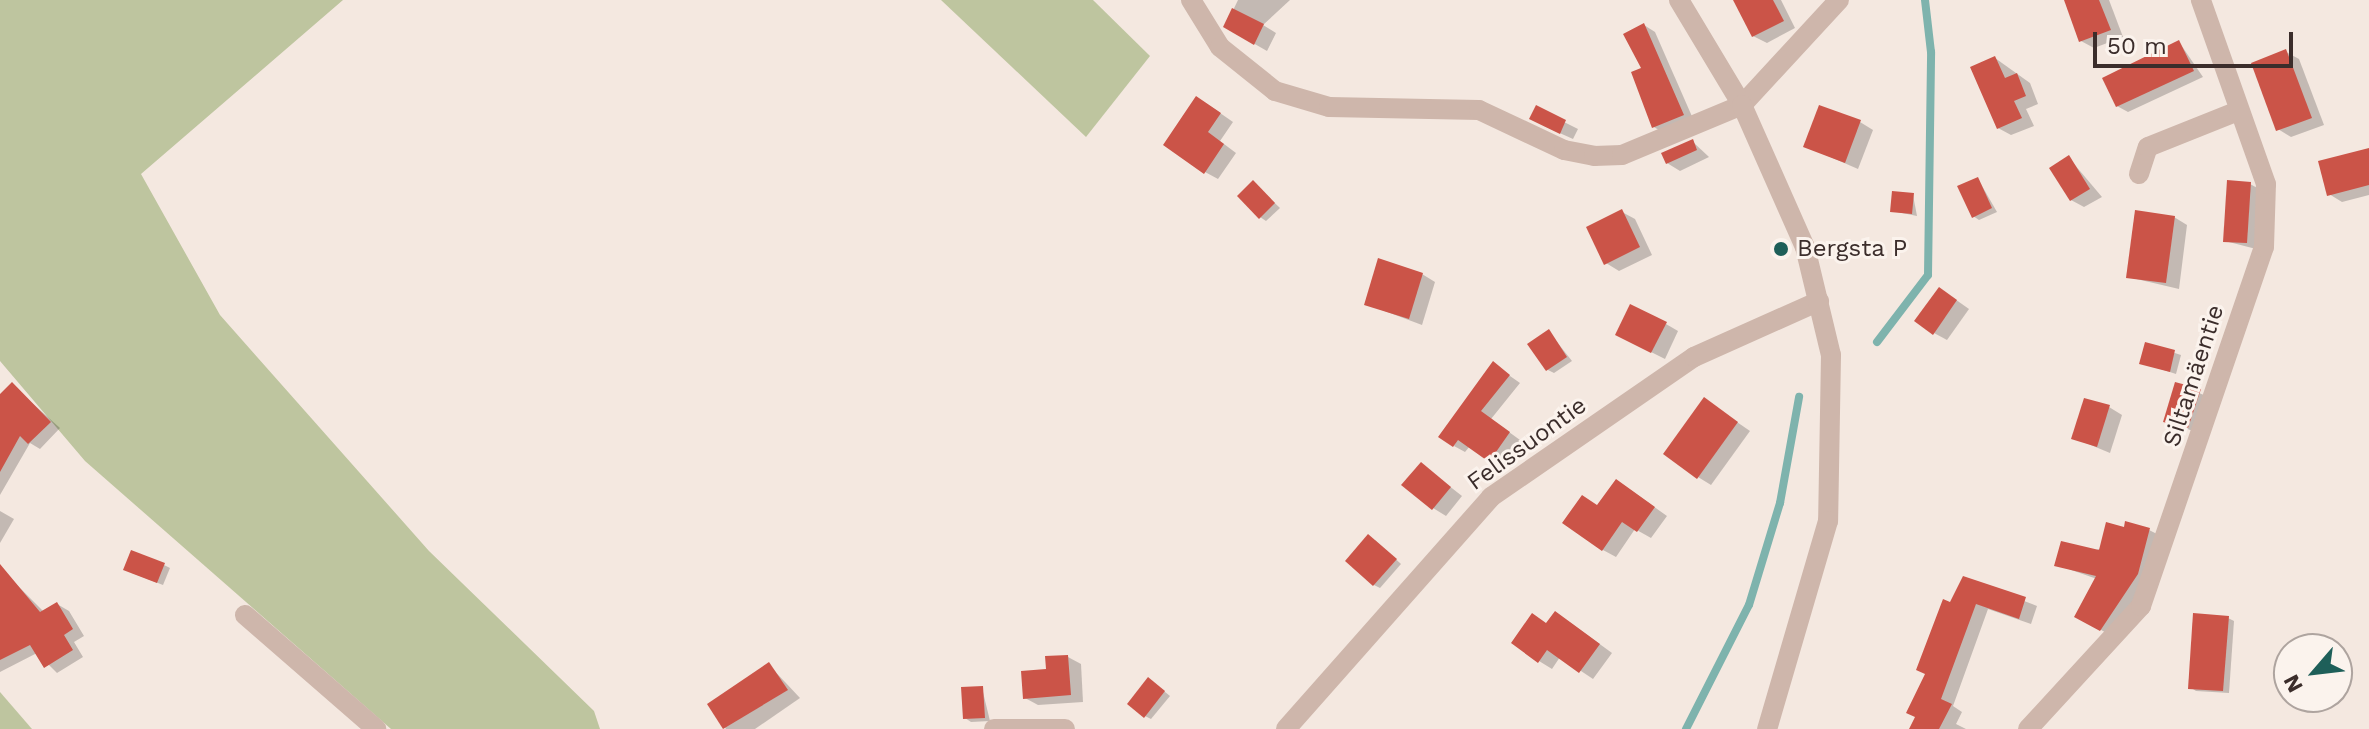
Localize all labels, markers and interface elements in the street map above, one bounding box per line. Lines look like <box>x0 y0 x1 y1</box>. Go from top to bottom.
scale bar <box>2097 16 2297 66</box>
text: 50 m <box>2107 32 2167 60</box>
place label: Bergsta P <box>1797 235 1908 263</box>
marker: Bergsta P <box>1772 240 1790 258</box>
street label: Siltamäentie <box>2158 301 2230 451</box>
street label: Felissuontie <box>1462 391 1592 497</box>
north arrow <box>2273 633 2353 713</box>
text: N <box>2278 670 2308 697</box>

